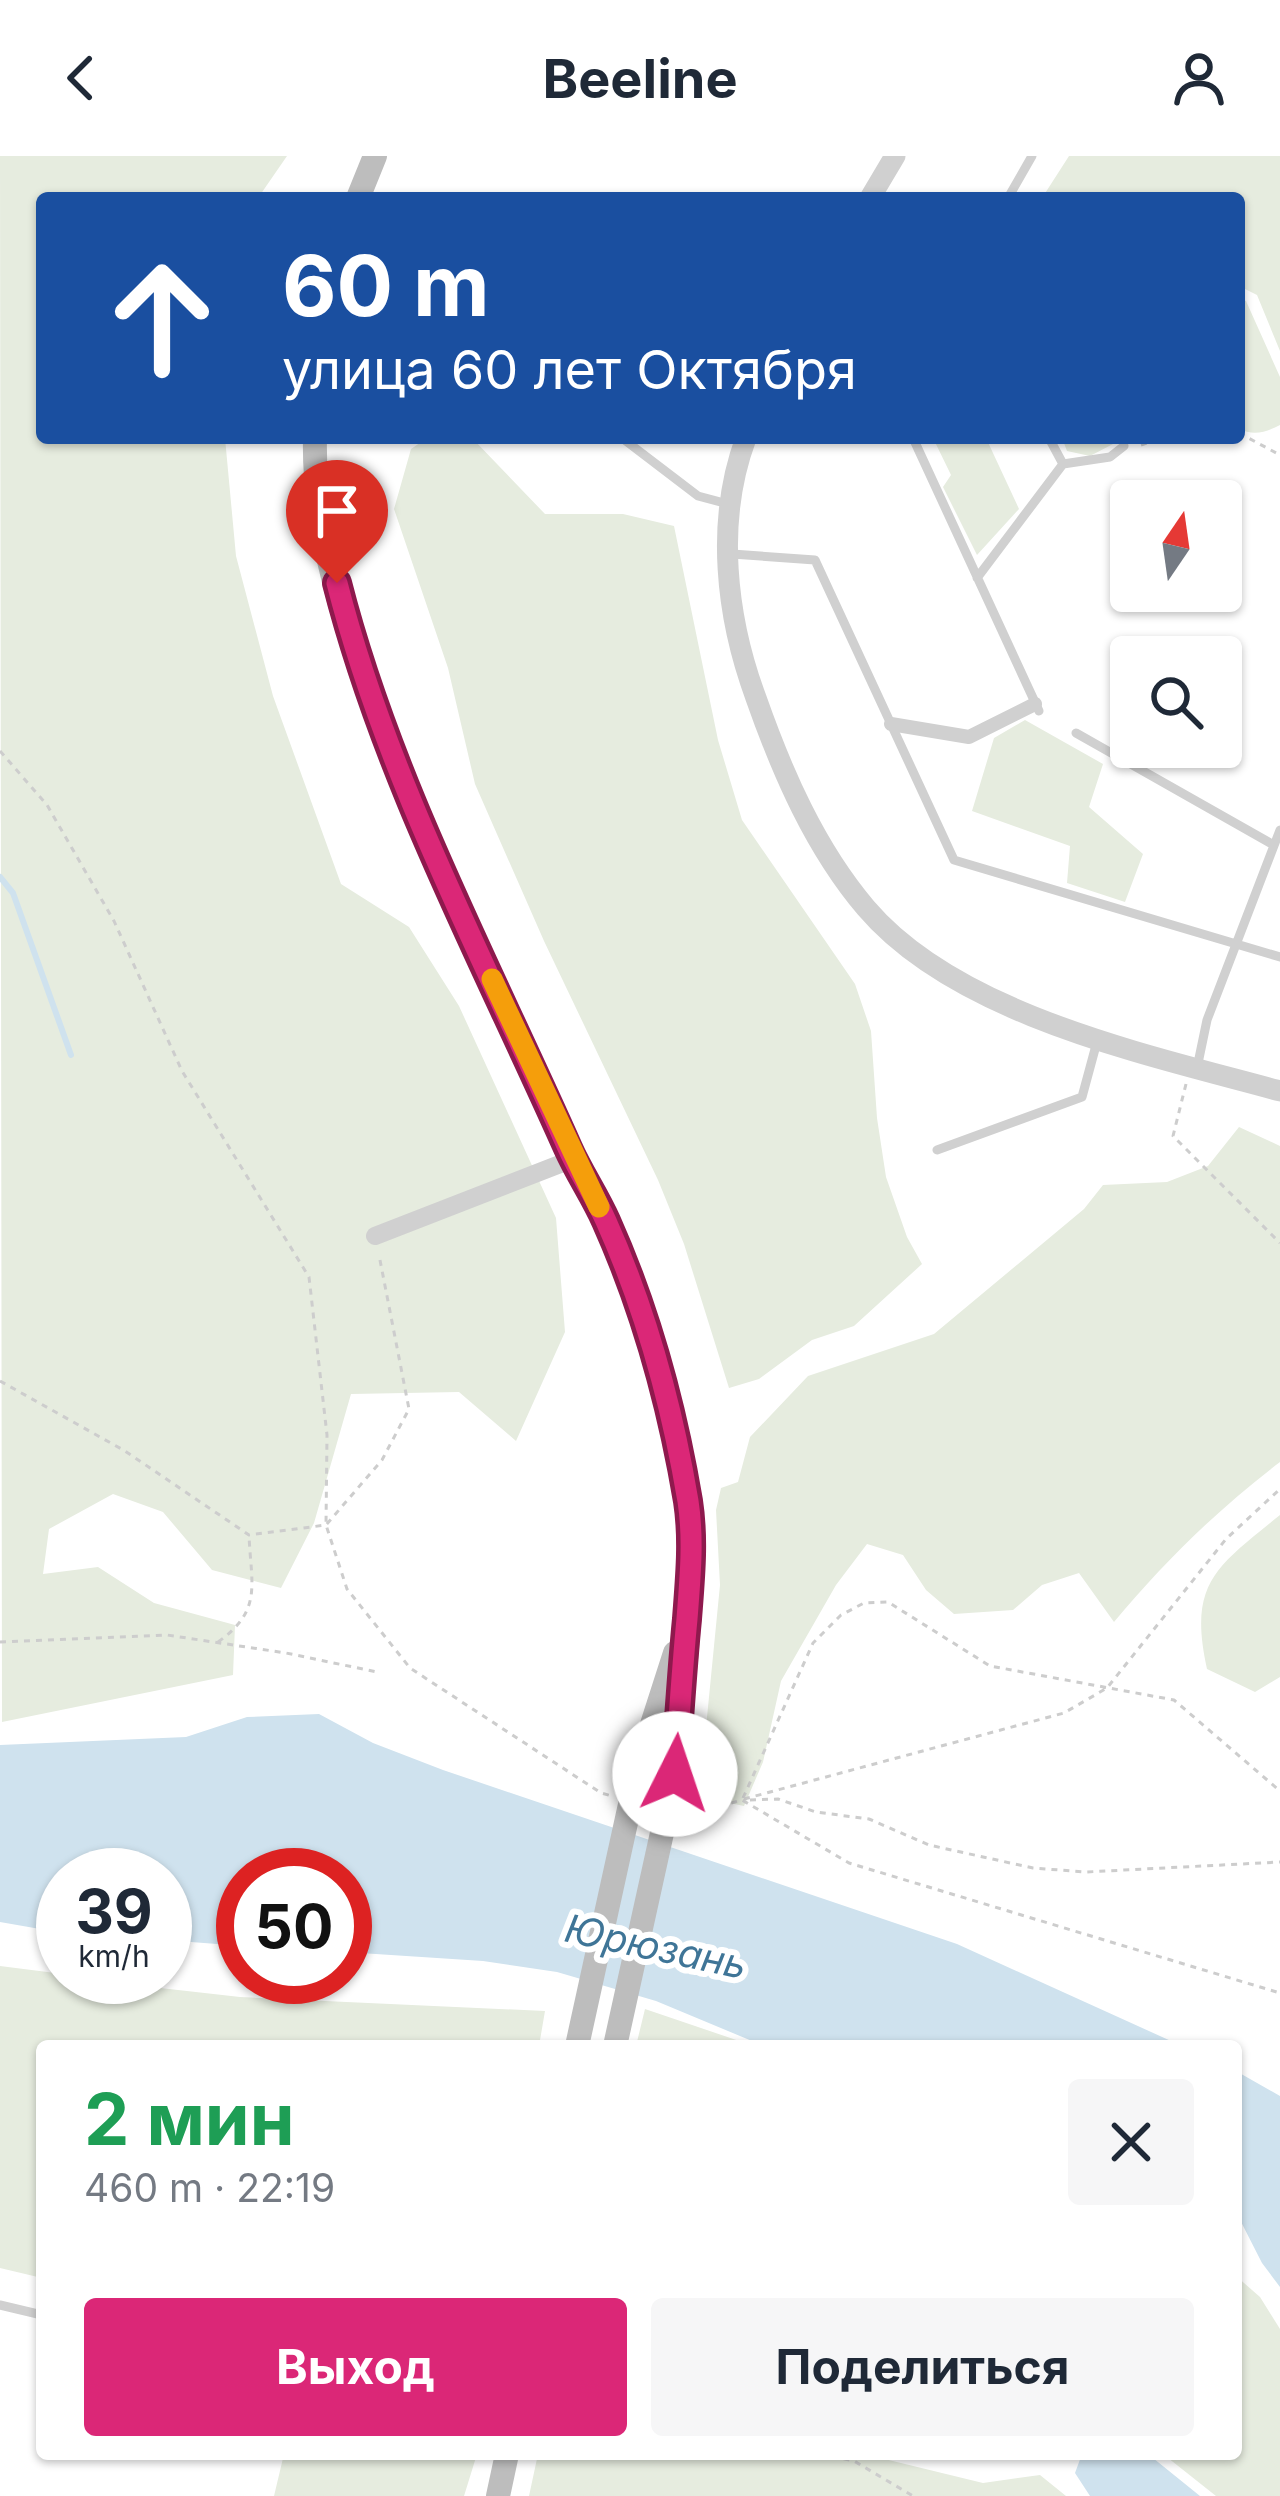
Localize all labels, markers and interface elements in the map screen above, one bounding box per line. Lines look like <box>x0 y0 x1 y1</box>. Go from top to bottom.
icon: back <box>48 45 114 111</box>
icon: person <box>1166 45 1232 111</box>
text: Beeline <box>542 46 738 111</box>
text: 60 m <box>282 235 490 336</box>
icon: ahead <box>84 240 240 396</box>
text: улица 60 лет Октября <box>282 337 857 402</box>
pin <box>286 460 388 583</box>
icon: arrive <box>304 478 370 544</box>
north arrow <box>1110 480 1242 612</box>
map controls <box>1110 480 1242 768</box>
button: search <box>1110 636 1242 768</box>
position arrow <box>612 1711 738 1837</box>
speed limit sign: 50 <box>216 1848 372 2004</box>
text: 39 <box>75 1875 153 1947</box>
water label: Юрюзань <box>561 1904 751 1988</box>
text: km/h <box>78 1938 150 1974</box>
text: 2 мин <box>84 2075 295 2162</box>
button: close <box>1068 2079 1194 2205</box>
text: 460 m · 22:19 <box>84 2164 335 2211</box>
button: Выход <box>84 2298 627 2436</box>
button: Поделиться <box>651 2298 1194 2436</box>

